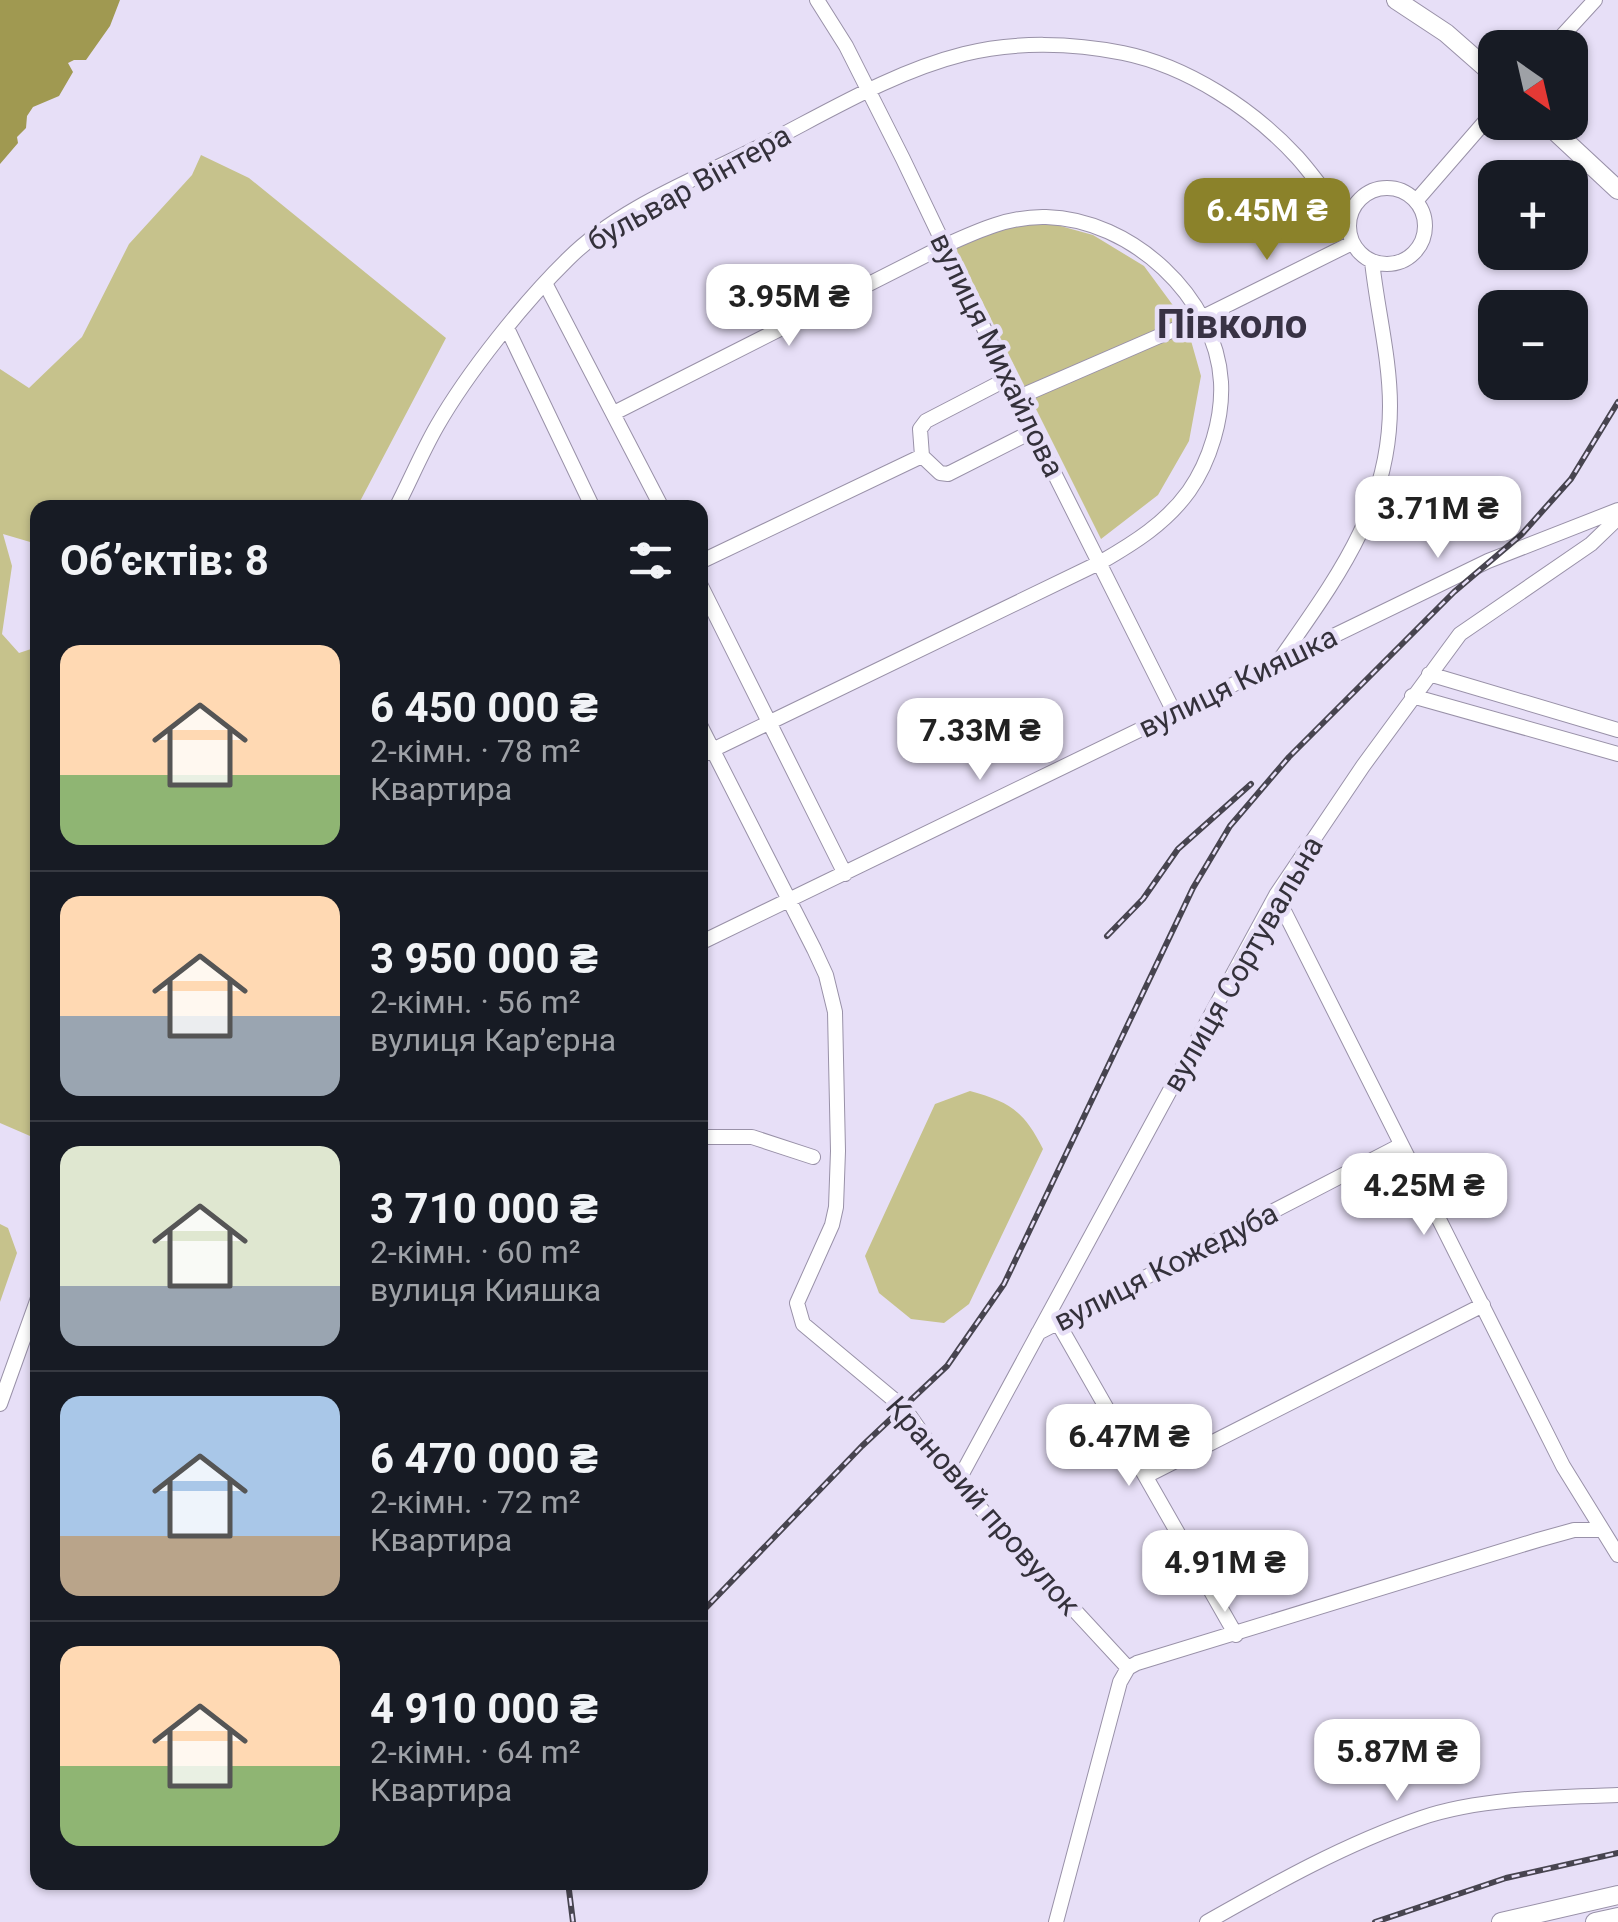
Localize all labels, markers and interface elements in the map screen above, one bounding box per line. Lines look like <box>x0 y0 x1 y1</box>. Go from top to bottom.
north arrow <box>1478 30 1588 140</box>
map controls <box>1478 30 1588 400</box>
street label: бульвар Вінтера <box>581 117 797 258</box>
button: + <box>1478 160 1588 270</box>
pin: 6.45M ₴ <box>1175 178 1359 263</box>
text: 6.45M ₴ <box>1206 191 1328 229</box>
street label: вулиця Михайлова <box>923 227 1072 482</box>
pin: 3.95M ₴ <box>697 264 881 349</box>
text: 3.95M ₴ <box>728 277 850 315</box>
button: − <box>1478 290 1588 400</box>
district label: Півколо <box>1157 301 1307 348</box>
pin: 3.71M ₴ <box>1346 476 1530 561</box>
text: 3.71M ₴ <box>1377 489 1499 527</box>
icon: filters <box>623 533 678 588</box>
text: Об’єктів: 8 <box>60 536 269 585</box>
street label: вулиця Кияшка <box>1133 618 1343 745</box>
text: 6 450 000 ₴ <box>370 683 598 732</box>
icon: home <box>140 685 260 805</box>
pin: 7.33M ₴ <box>888 698 1072 783</box>
text: 7.33M ₴ <box>919 711 1041 749</box>
text: 2-кімн. · 78 m² <box>370 732 580 770</box>
text: Квартира <box>370 770 512 808</box>
street label: вулиця Сортувальна <box>1155 830 1330 1098</box>
text: 3 950 000 ₴ <box>370 934 598 983</box>
icon: home <box>140 936 260 1056</box>
text: 2-кімн. · 56 m² <box>370 983 580 1021</box>
text: вулиця Кар’єрна <box>370 1021 616 1059</box>
pin: 4.25M ₴ <box>1332 1153 1516 1238</box>
text: 4.25M ₴ <box>1363 1166 1485 1204</box>
text: 3 710 000 ₴ <box>370 1184 598 1233</box>
icon: home <box>140 1186 260 1306</box>
street label: вулиця Кожедуба <box>1048 1195 1284 1338</box>
text: 2-кімн. · 60 m² <box>370 1233 580 1271</box>
text: вулиця Кияшка <box>370 1271 601 1309</box>
street label: Крановий провулок <box>879 1389 1088 1622</box>
pin: 6.47M ₴ <box>1037 1404 1221 1489</box>
text: 6.47M ₴ <box>1068 1417 1190 1455</box>
text: 6 470 000 ₴ <box>370 1434 598 1483</box>
icon: home <box>140 1436 260 1556</box>
text: 2-кімн. · 72 m² <box>370 1483 580 1521</box>
text: Квартира <box>370 1521 512 1559</box>
pin: 4.91M ₴ <box>1133 1530 1317 1615</box>
text: 4.91M ₴ <box>1164 1543 1286 1581</box>
text: 4 910 000 ₴ <box>370 1684 598 1733</box>
icon: home <box>140 1686 260 1806</box>
pin: 5.87M ₴ <box>1305 1719 1489 1804</box>
text: 5.87M ₴ <box>1336 1732 1458 1770</box>
text: 2-кімн. · 64 m² <box>370 1733 580 1771</box>
text: Квартира <box>370 1771 512 1809</box>

